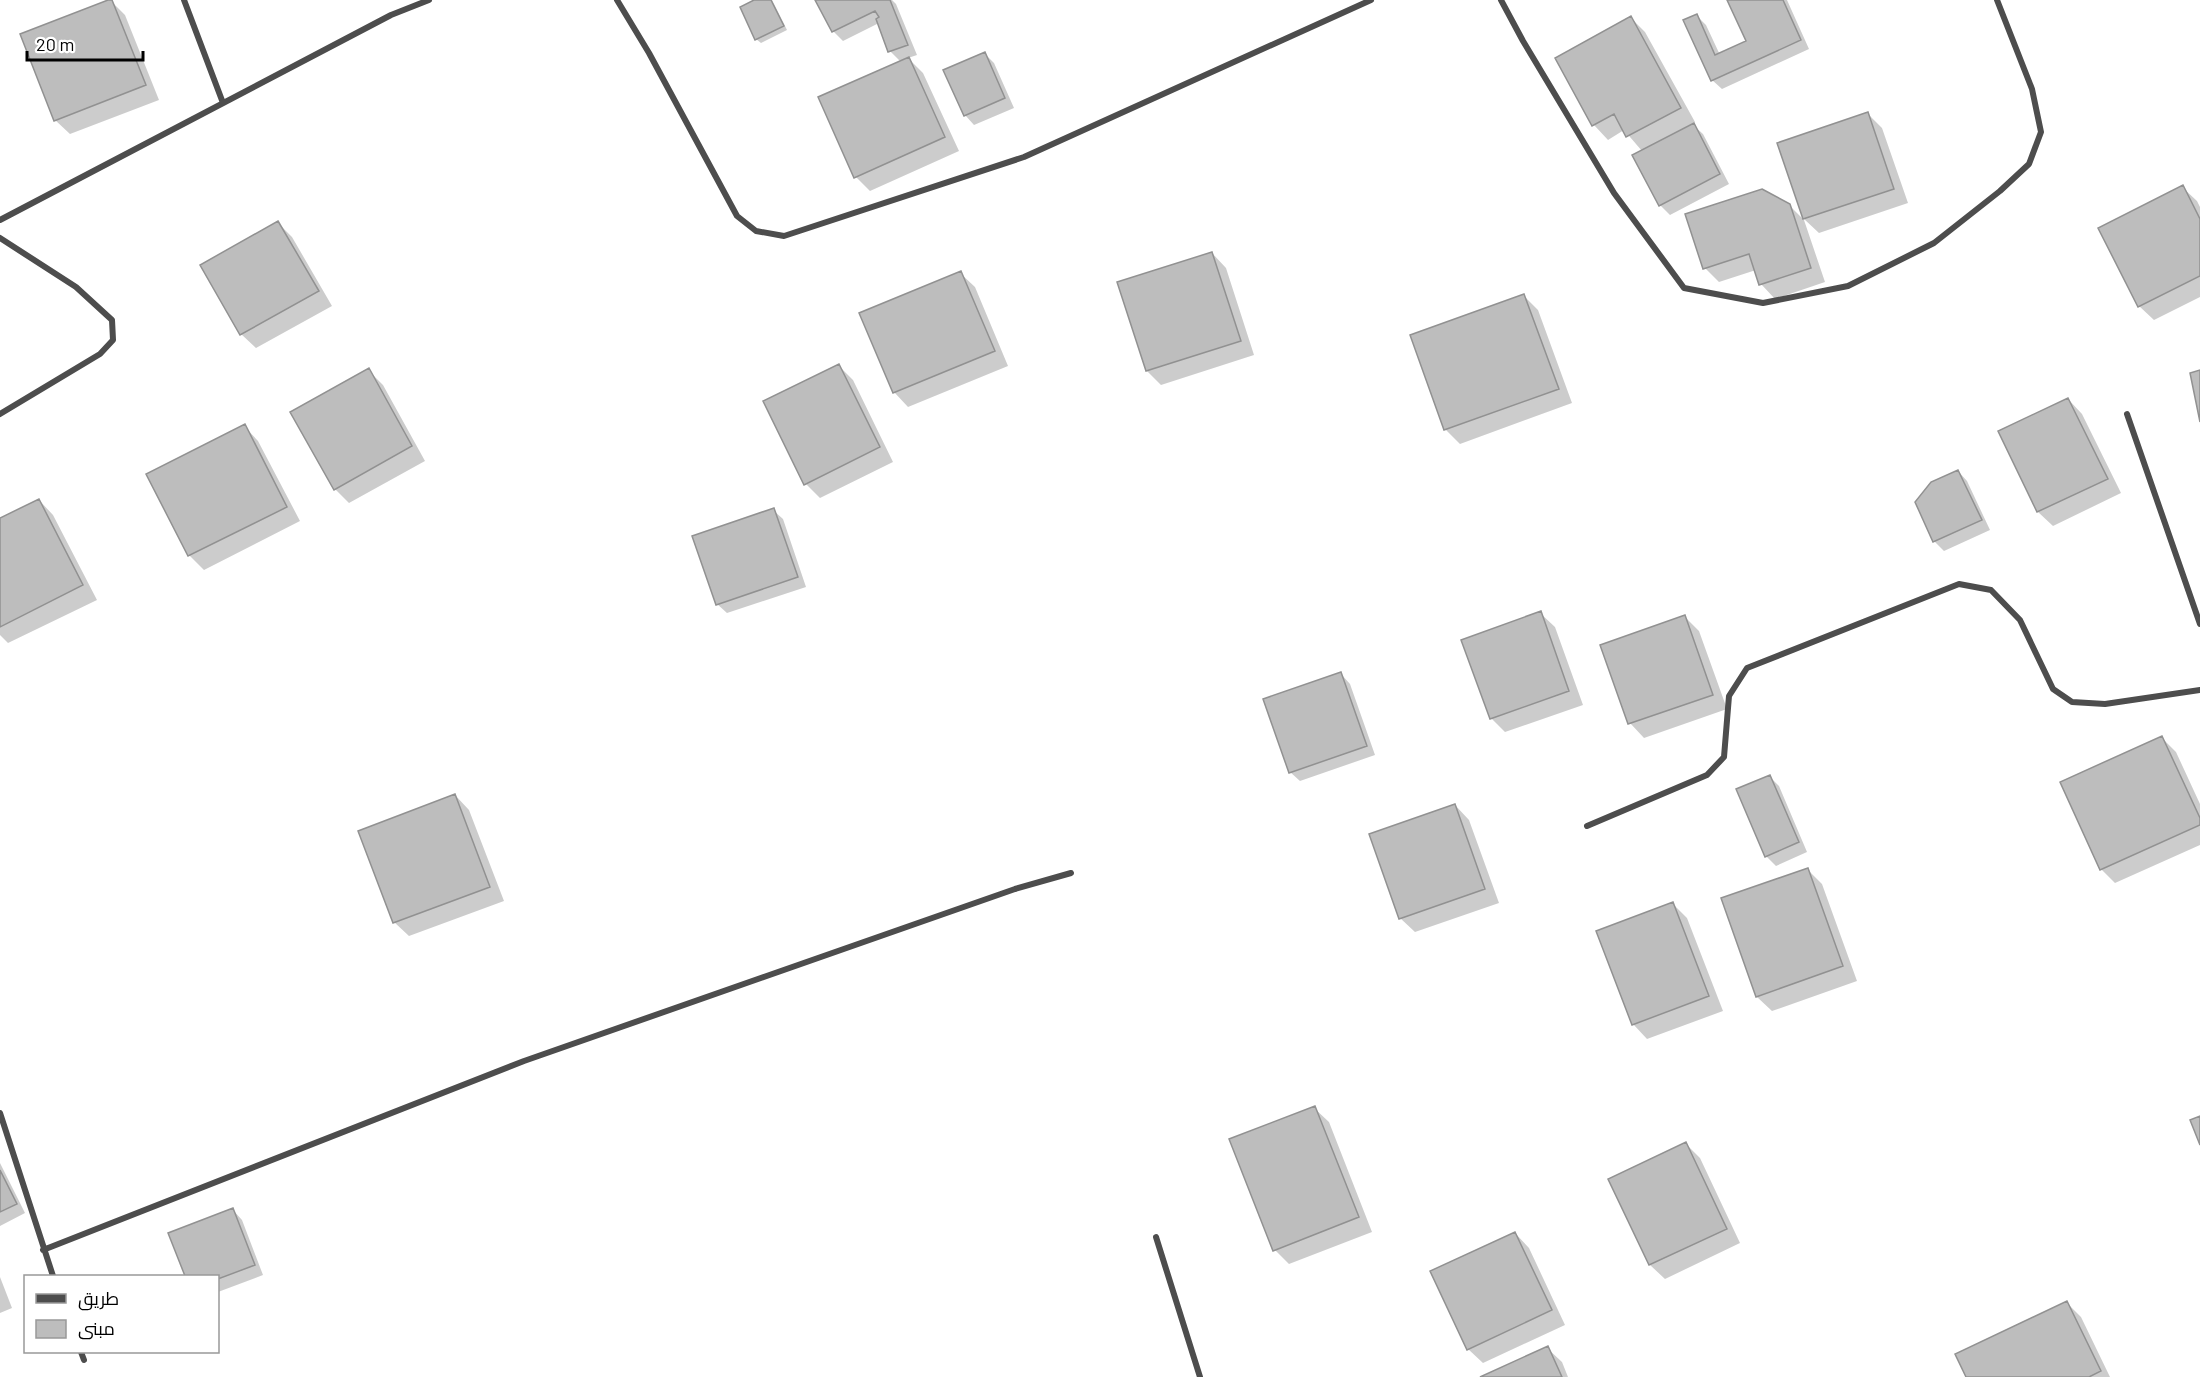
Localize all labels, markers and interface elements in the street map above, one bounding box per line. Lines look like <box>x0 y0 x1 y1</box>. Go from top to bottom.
scale bar <box>27 24 142 62</box>
text: 20 m <box>36 33 74 55</box>
legend <box>24 1275 219 1353</box>
text: طريق <box>78 1287 119 1311</box>
text: مبنى <box>78 1317 115 1340</box>

